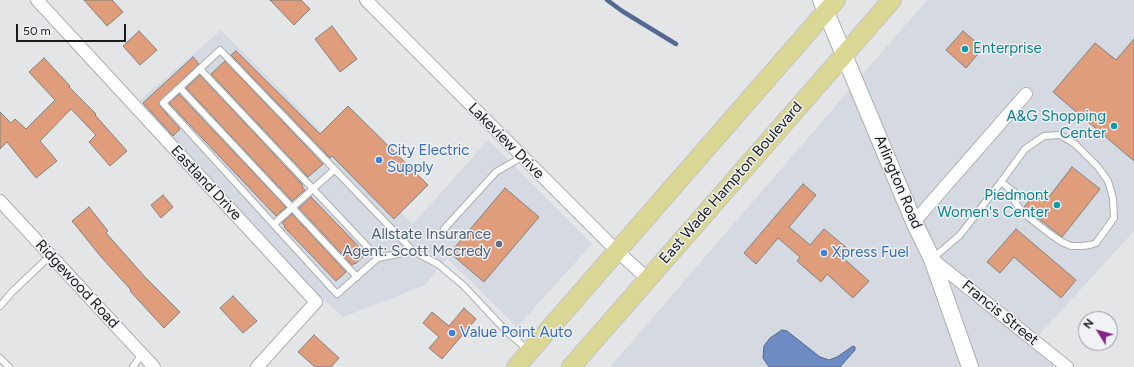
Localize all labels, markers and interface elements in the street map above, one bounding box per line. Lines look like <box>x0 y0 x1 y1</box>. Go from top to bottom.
scale bar <box>18 16 128 42</box>
text: 50 m <box>23 24 51 38</box>
place label: Enterprise <box>973 40 1042 58</box>
marker: Enterprise <box>960 44 970 54</box>
street label: East Wade Hampton Boulevard <box>656 98 806 268</box>
street label: Lakeview Drive <box>464 99 548 183</box>
place label: A&G Shopping Center <box>1006 108 1106 143</box>
marker: A&G Shopping Center <box>1109 121 1119 131</box>
street label: Arlington Road <box>870 132 926 232</box>
street label: Eastland Drive <box>167 142 245 224</box>
place label: City Electric Supply <box>387 142 469 177</box>
marker: City Electric Supply <box>374 155 384 165</box>
place label: Piedmont Women's Center <box>937 187 1049 222</box>
marker: Piedmont Women's Center <box>1052 200 1062 210</box>
place label: Allstate Insurance Agent: Scott Mccredy <box>342 226 491 261</box>
street label: Ridgewood Road <box>31 236 123 332</box>
marker: Allstate Insurance Agent: Scott Mccredy <box>494 239 504 249</box>
place label: Xpress Fuel <box>832 244 909 262</box>
marker: Xpress Fuel <box>819 248 829 258</box>
street label: Francis Street <box>958 277 1042 349</box>
north arrow <box>1078 311 1118 351</box>
text: N <box>1081 317 1097 331</box>
place label: Value Point Auto <box>460 324 572 342</box>
marker: Value Point Auto <box>447 328 457 338</box>

